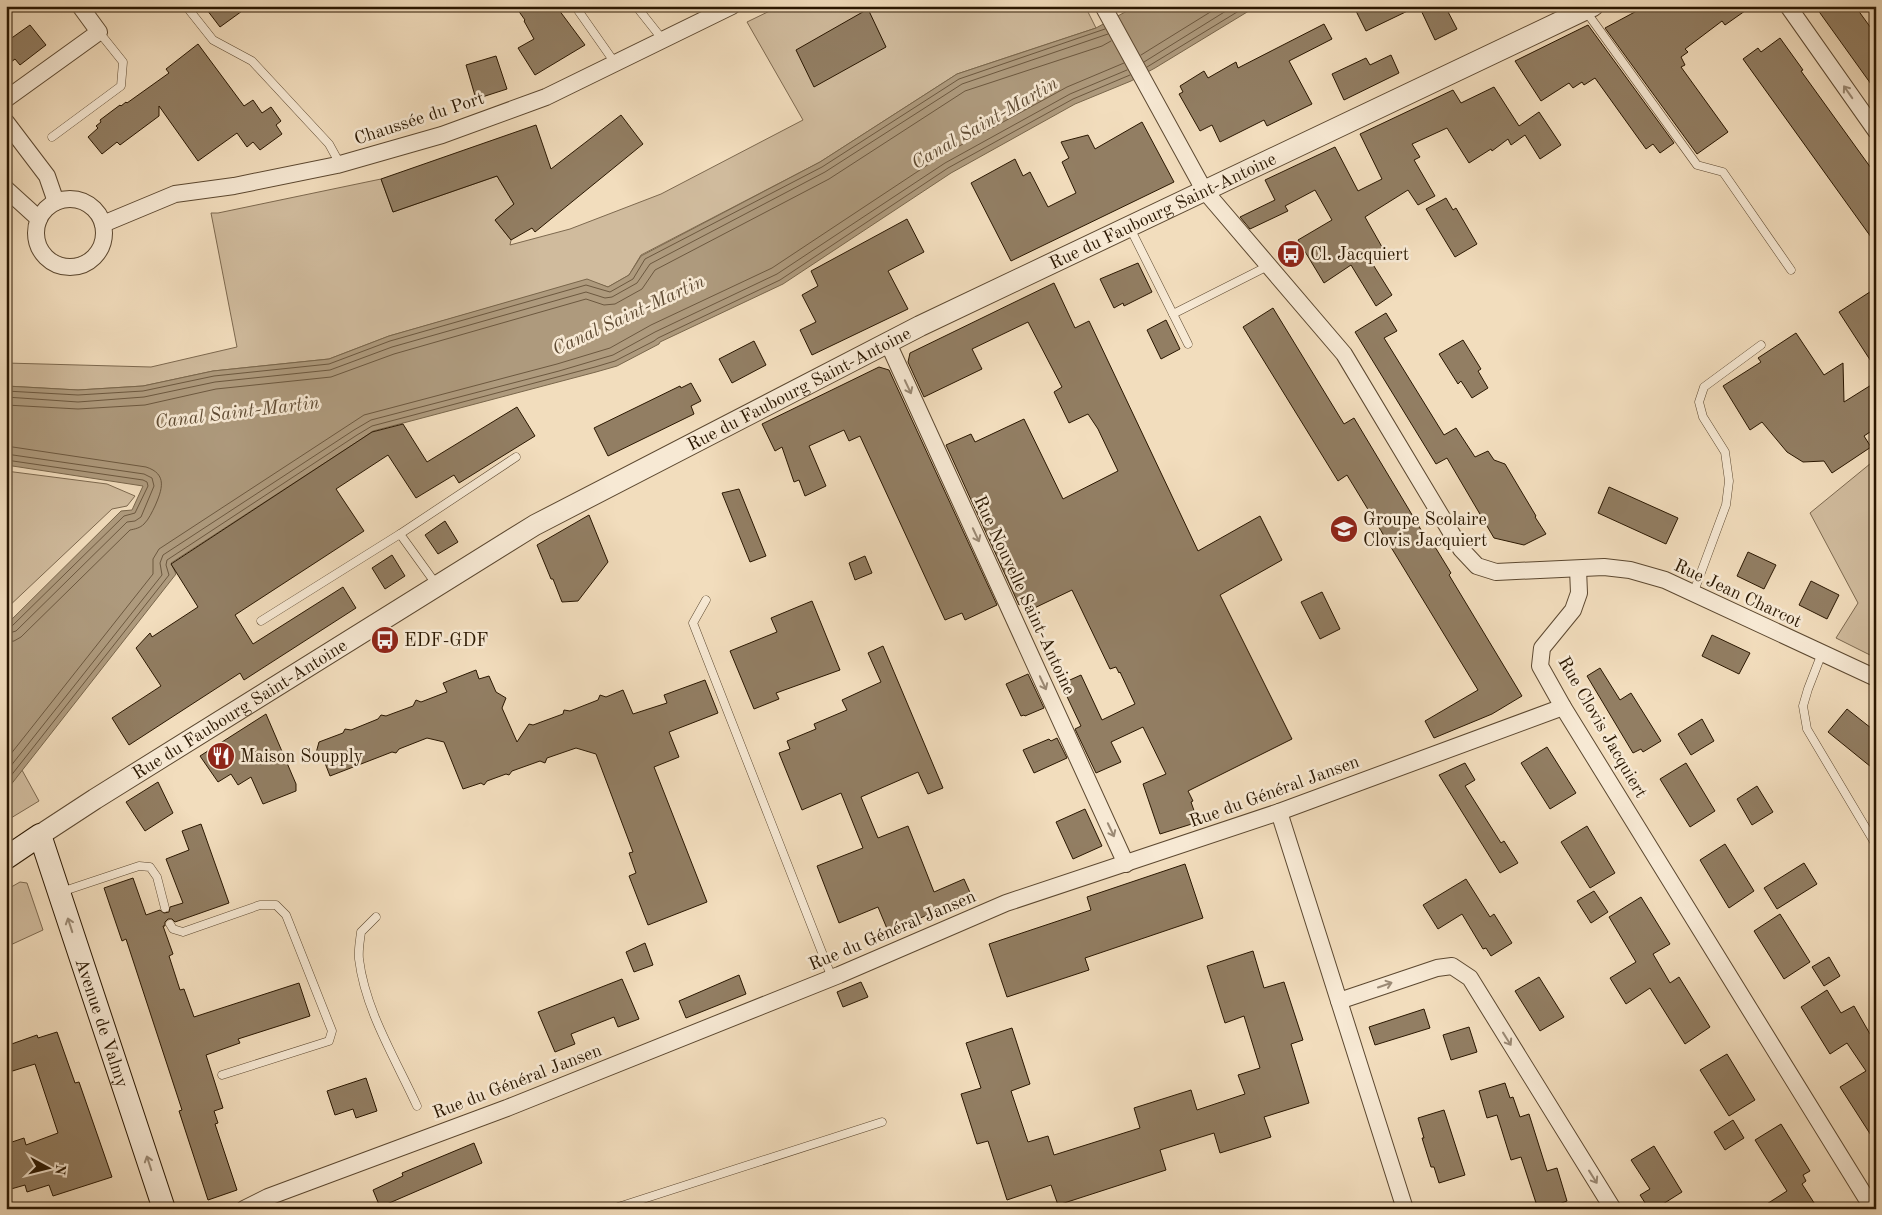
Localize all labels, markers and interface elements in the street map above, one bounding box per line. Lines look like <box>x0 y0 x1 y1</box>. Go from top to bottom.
water label: Canal Saint-Martin <box>909 74 1062 174</box>
one-way arrow <box>1843 85 1853 99</box>
street label: Chaussée du Port <box>352 89 487 148</box>
street label: Rue du Faubourg Saint-Antoine <box>1047 150 1279 273</box>
bus stop icon: Cl. Jacquiert <box>1276 239 1306 269</box>
place label: Cl. Jacquiert <box>1310 246 1409 264</box>
water label: Canal Saint-Martin <box>550 273 708 360</box>
street label: Rue du Faubourg Saint-Antoine <box>685 324 914 455</box>
one-way arrow <box>904 379 914 394</box>
water label: Canal Saint-Martin <box>154 394 321 433</box>
street label: Rue Nouvelle Saint-Antoine <box>970 493 1078 698</box>
place label: Groupe Scolaire Clovis Jacquiert <box>1363 511 1487 550</box>
school or university icon: Groupe Scolaire Clovis Jacquiert <box>1329 514 1359 544</box>
one-way arrow <box>971 527 981 542</box>
street label: Rue Jean Charcot <box>1671 556 1804 631</box>
bus stop icon: EDF-GDF <box>370 625 400 655</box>
place label: EDF-GDF <box>404 632 488 650</box>
street label: Rue du Faubourg Saint-Antoine <box>130 636 350 783</box>
street label: Rue Clovis Jacquiert <box>1554 654 1650 801</box>
one-way arrow <box>1039 675 1049 690</box>
restaurant icon: Maison Soupply <box>206 741 236 771</box>
place label: Maison Soupply <box>240 748 364 766</box>
street label: Rue du Général Jansen <box>1187 753 1362 831</box>
one-way arrow <box>1106 823 1116 838</box>
street label: Rue du Général Jansen <box>806 887 979 974</box>
one-way arrow <box>65 918 74 934</box>
street label: Avenue de Valmy <box>72 956 131 1091</box>
one-way arrow <box>1377 980 1393 989</box>
one-way arrow <box>1503 1031 1513 1045</box>
street label: Rue du Général Jansen <box>430 1041 605 1122</box>
north arrow <box>22 1142 72 1192</box>
one-way arrow <box>144 1155 153 1171</box>
text: N <box>52 1163 68 1176</box>
one-way arrow <box>1588 1170 1599 1184</box>

